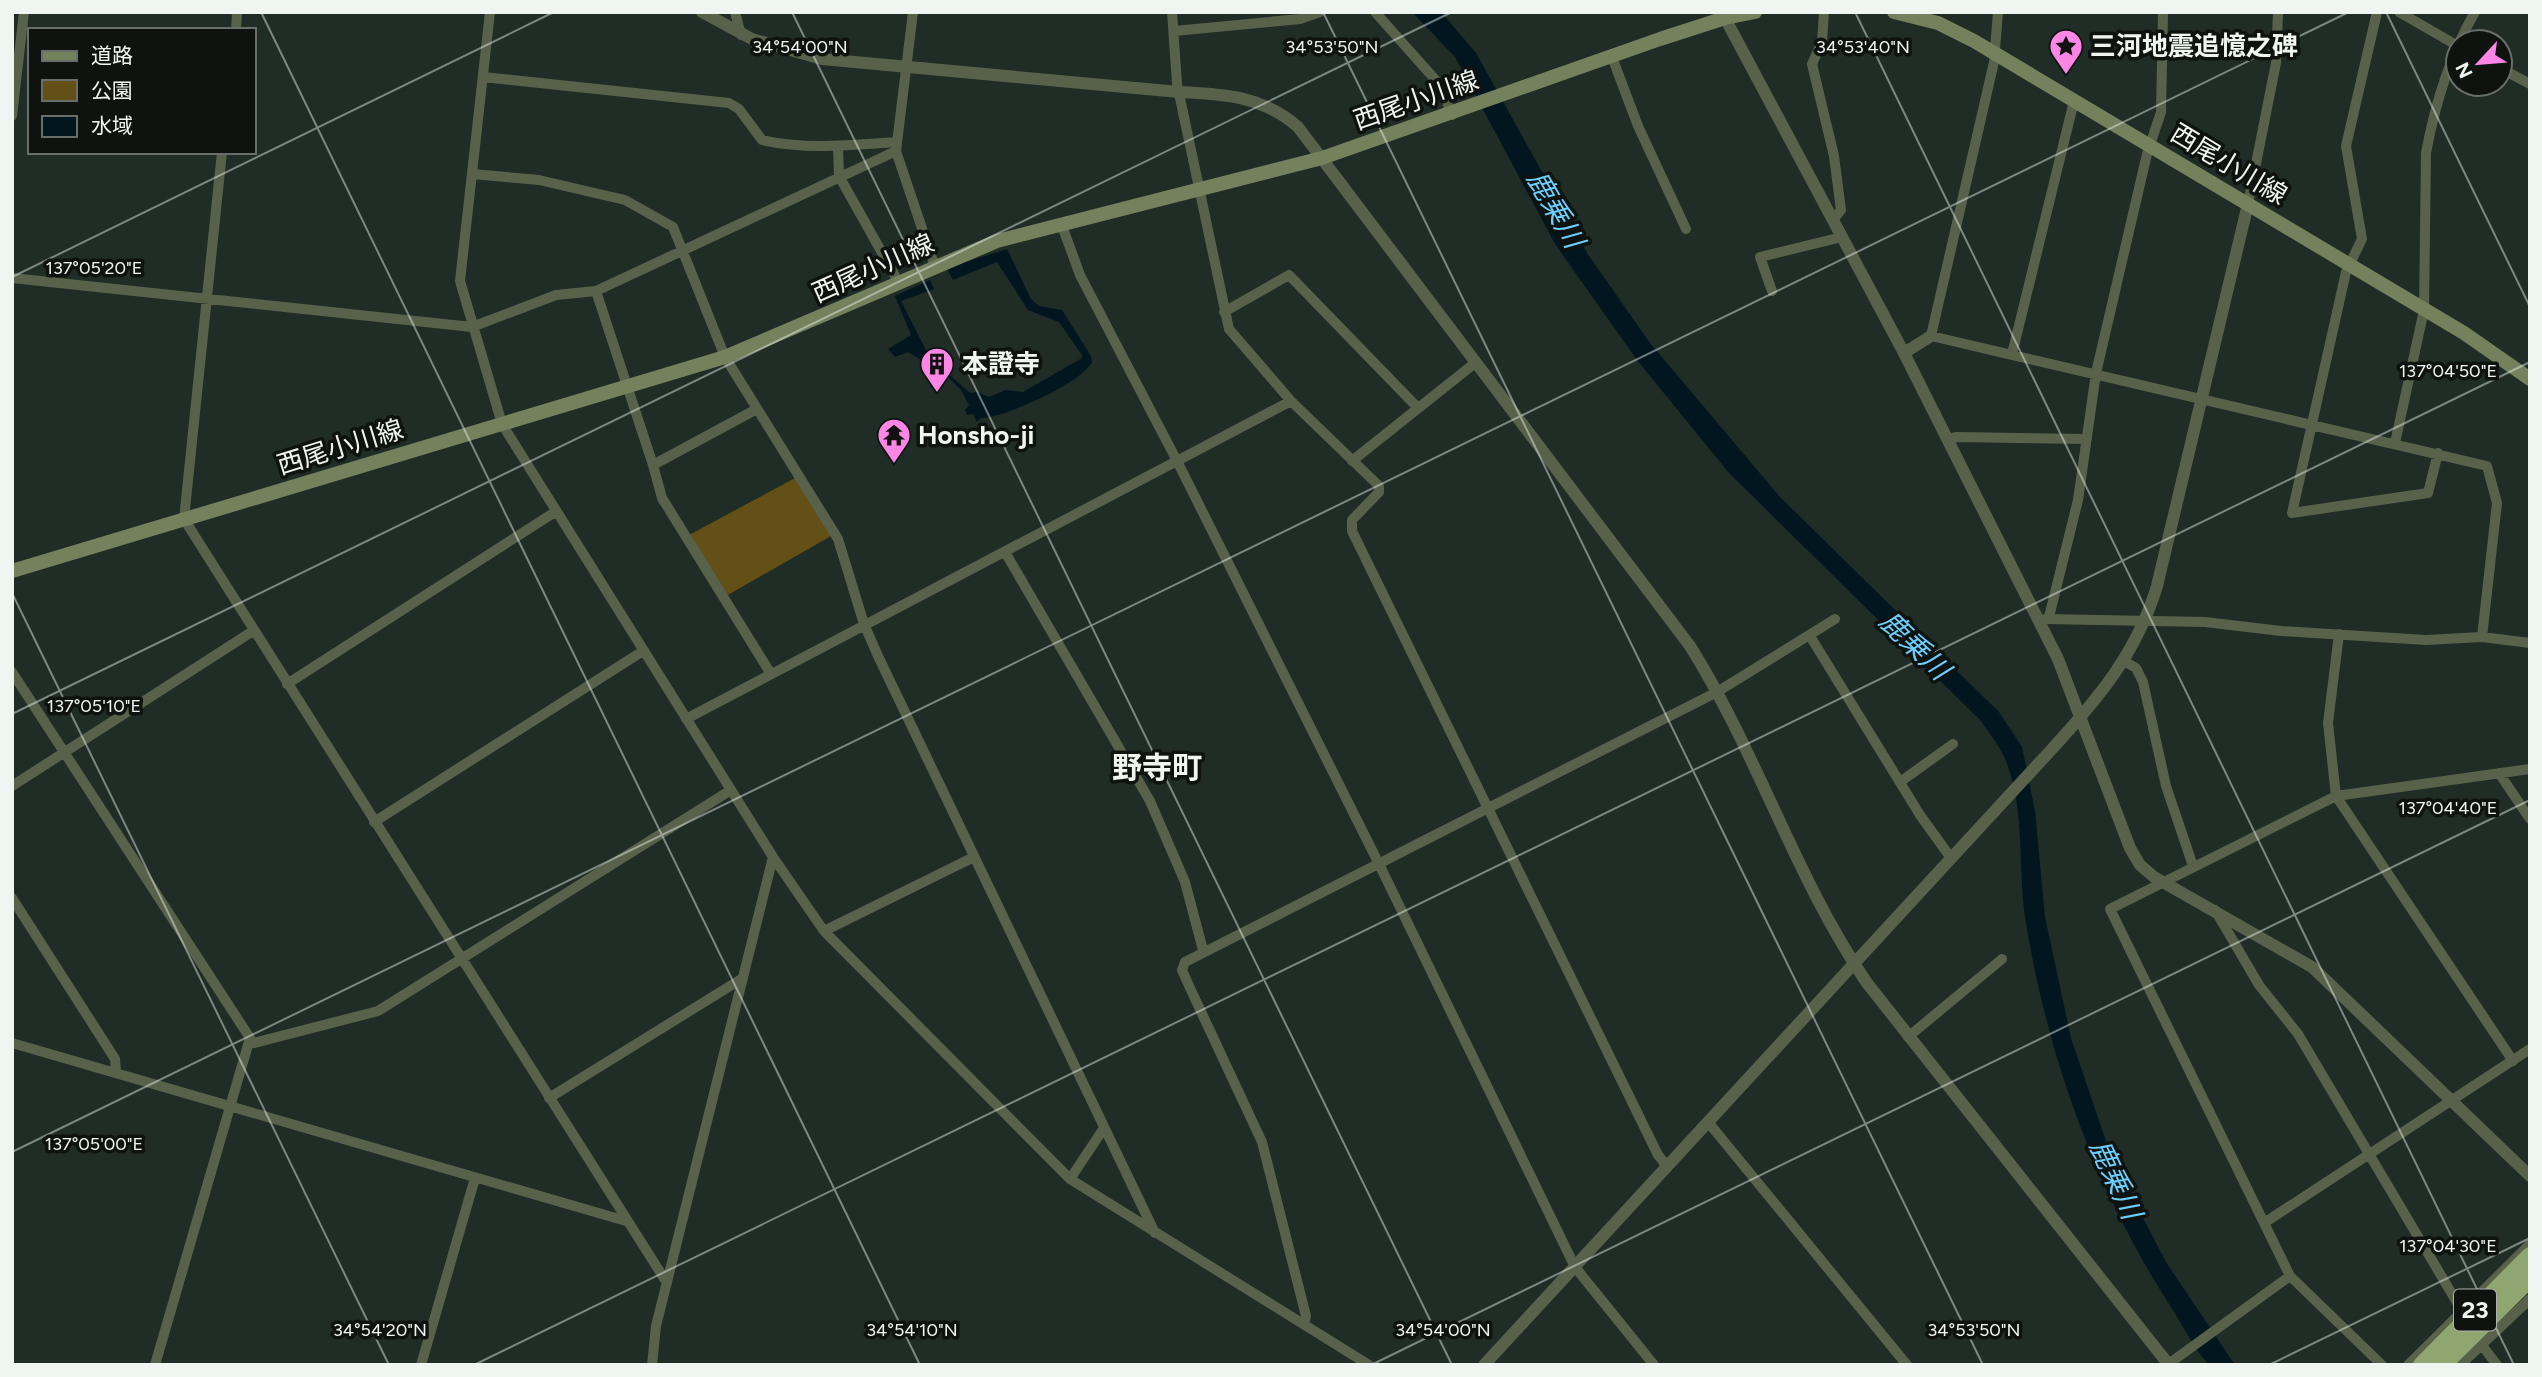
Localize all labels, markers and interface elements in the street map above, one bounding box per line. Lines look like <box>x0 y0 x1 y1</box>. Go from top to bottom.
place icon: 三河地震追憶之碑 <box>2047 27 2085 76</box>
legend <box>28 28 256 154</box>
north arrow <box>2444 28 2514 98</box>
place label: 三河地震追憶之碑 <box>2090 30 2298 62</box>
text: 34°54'00"N <box>752 36 848 58</box>
text: 34°53'50"N <box>1286 36 1378 58</box>
text: 34°53'40"N <box>1816 36 1910 58</box>
text: 道路 <box>91 43 133 68</box>
text: N <box>2451 59 2478 82</box>
street label: 西尾小川線 <box>1349 64 1483 136</box>
text: 公園 <box>91 78 133 103</box>
text: 水域 <box>91 113 133 138</box>
street label: 西尾小川線 <box>2165 117 2293 211</box>
water label: 鹿乗川 <box>1520 164 1593 256</box>
street label: 西尾小川線 <box>807 227 939 309</box>
text: 137°05'20"E <box>45 257 143 279</box>
building icon: 本證寺 <box>918 345 956 394</box>
place label: 本證寺 <box>962 348 1040 380</box>
text: 137°04'50"E <box>2399 360 2497 382</box>
street label: 西尾小川線 <box>273 413 407 481</box>
temple icon: Honsho-ji <box>875 416 913 465</box>
place label: Honsho-ji <box>918 419 1034 451</box>
water label: 鹿乗川 <box>1873 604 1959 688</box>
text: 137°05'10"E <box>47 695 141 717</box>
district label: 野寺町 <box>1112 749 1202 786</box>
text: 137°04'40"E <box>2399 797 2497 819</box>
text: 137°05'00"E <box>45 1133 143 1155</box>
water label: 鹿乗川 <box>2083 1134 2150 1227</box>
text: 137°04'30"E <box>2399 1235 2497 1257</box>
road number: 23 <box>2454 1290 2496 1330</box>
text: 34°54'20"N <box>333 1319 427 1341</box>
text: 34°54'10"N <box>866 1319 958 1341</box>
text: 34°54'00"N <box>1395 1319 1491 1341</box>
text: 34°53'50"N <box>1928 1319 2020 1341</box>

